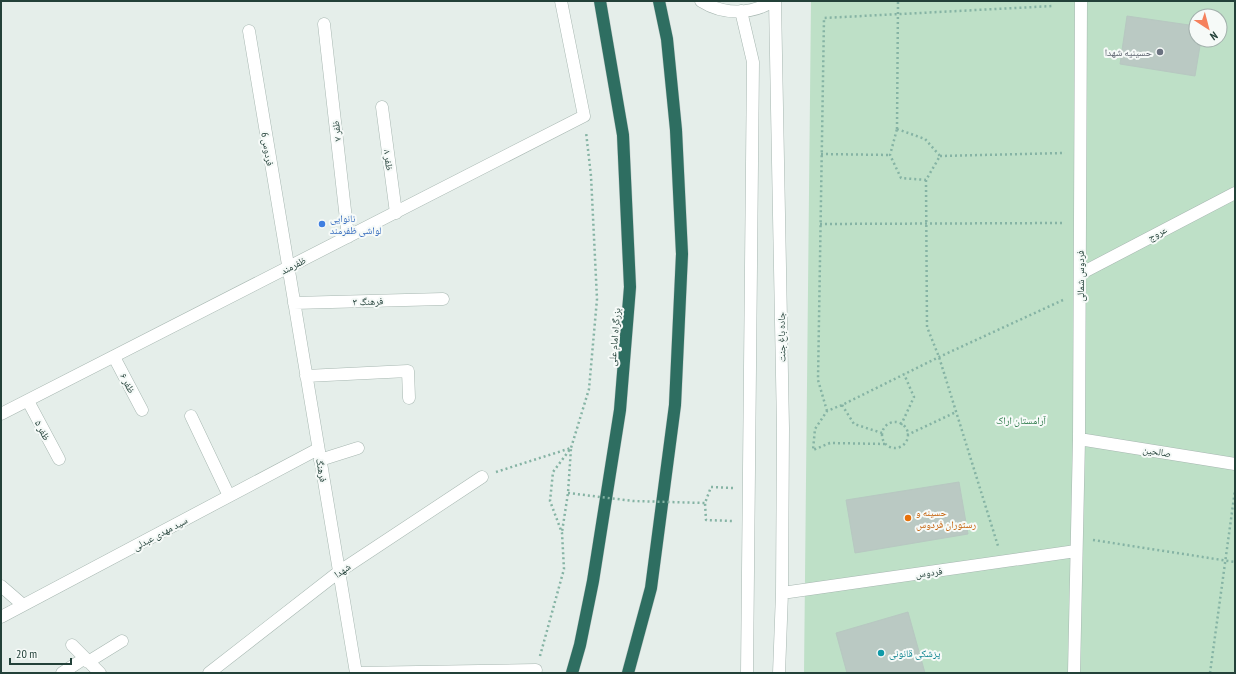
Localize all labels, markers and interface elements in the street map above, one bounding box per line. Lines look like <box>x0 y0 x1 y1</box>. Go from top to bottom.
north arrow <box>1188 8 1228 48</box>
text: N <box>1207 29 1220 44</box>
place label: حسینیه شهدا <box>1105 46 1153 59</box>
marker: حسینیه شهدا <box>1155 47 1165 57</box>
street label: ظفر ۷ <box>329 119 344 142</box>
street label: فردوس 6 <box>258 131 277 167</box>
street label: ظفر ۸ <box>381 149 396 172</box>
place label: نانوایی لواشی ظفرمند <box>330 212 381 237</box>
marker: نانوایی لواشی ظفرمند <box>317 219 327 229</box>
street label: عروج <box>1145 223 1169 244</box>
street label: فردوس شمالی <box>1074 250 1087 302</box>
street label: ظفرمند <box>278 253 308 277</box>
street label: فرهنگ ۳ <box>352 294 384 309</box>
street label: بزرگراه امام علی <box>605 307 625 367</box>
street label: جاده باغ جنت <box>775 311 788 362</box>
street label: ظفر ۶ <box>117 371 138 396</box>
park label: آرامستان اراک <box>996 414 1046 427</box>
street label: ظفر ۵ <box>32 418 53 443</box>
street label: صالحین <box>1142 443 1172 460</box>
street label: فرهنگ <box>313 457 330 483</box>
place label: حسینه و رستوران فردوس <box>916 506 976 531</box>
street label: سید مهدی عبدلی <box>131 513 190 553</box>
marker: حسینه و رستوران فردوس <box>903 513 913 523</box>
street label: شهدا <box>331 560 354 581</box>
street label: فردوس <box>915 564 943 581</box>
scale bar <box>10 640 71 666</box>
text: 20 m <box>16 646 37 661</box>
place label: پزشکی قانونی <box>889 647 940 660</box>
marker: پزشکی قانونی <box>876 648 886 658</box>

